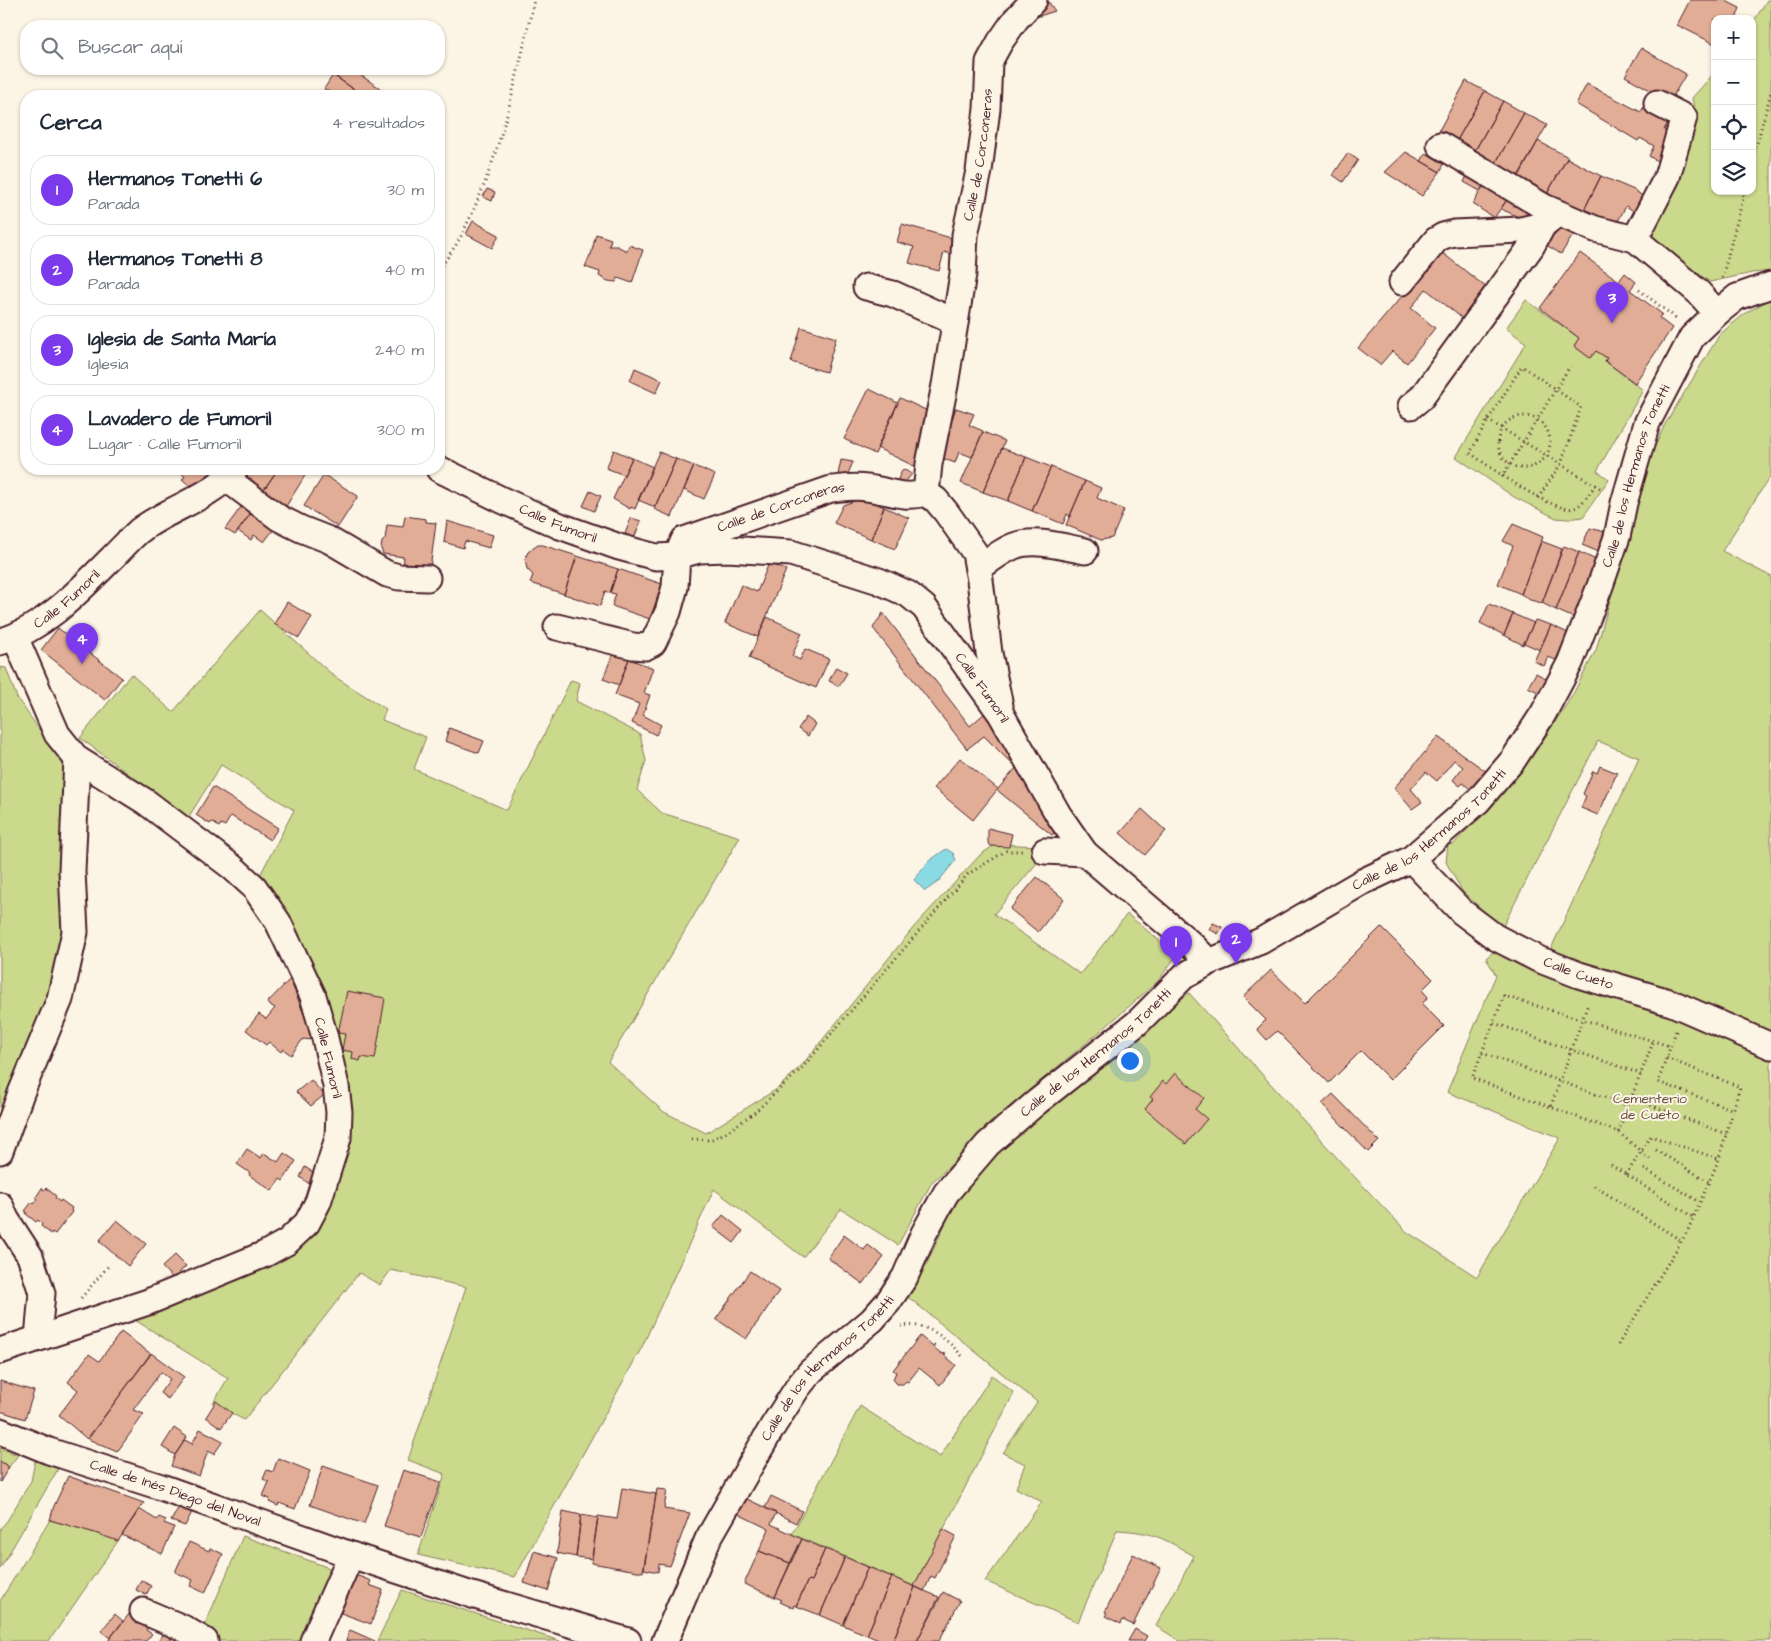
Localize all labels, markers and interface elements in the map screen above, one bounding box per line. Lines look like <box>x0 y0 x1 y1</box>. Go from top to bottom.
map controls <box>1711 15 1756 195</box>
button: + <box>1711 15 1756 60</box>
search box <box>20 20 445 75</box>
icon: search <box>38 34 66 62</box>
text: Buscar aquí <box>78 34 182 61</box>
button: − <box>1711 60 1756 105</box>
street label: Calle de Corconeras <box>958 88 998 223</box>
button: locate <box>1711 105 1756 150</box>
text: Cerca <box>40 108 102 137</box>
text: 4 resultados <box>332 112 425 134</box>
button: layers <box>1711 150 1756 195</box>
text: Hermanos Tonetti 6 <box>88 166 262 193</box>
text: 1 <box>56 179 58 201</box>
text: 30 m <box>387 179 424 201</box>
text: Parada <box>88 193 140 215</box>
text: Hermanos Tonetti 8 <box>88 246 263 273</box>
text: 2 <box>52 259 62 281</box>
text: 40 m <box>384 259 424 281</box>
text: Parada <box>88 273 140 295</box>
pin: 3 <box>1596 282 1628 323</box>
text: Iglesia de Santa María <box>88 326 276 353</box>
text: 3 <box>53 339 61 361</box>
text: 240 m <box>375 339 424 361</box>
text: Iglesia <box>88 353 128 375</box>
street label: Calle de los Hermanos Tonetti <box>1597 381 1675 570</box>
text: Lavadero de Fumoril <box>88 406 271 433</box>
text: 4 <box>52 419 62 441</box>
text: 300 m <box>377 419 424 441</box>
text: Lugar · Calle Fumoril <box>88 433 241 455</box>
street label: Calle de Corconeras <box>715 478 846 538</box>
street label: Calle Fumoril <box>516 499 600 548</box>
street label: Calle Fumoril <box>30 565 105 634</box>
pin: 4 <box>66 623 98 664</box>
street label: Calle Fumoril <box>950 649 1014 727</box>
street label: Calle de los Hermanos Tonetti <box>1348 765 1511 896</box>
pin: 2 <box>1220 923 1252 964</box>
pin: 1 <box>1160 926 1192 967</box>
street label: Calle Cueto <box>1540 952 1616 995</box>
street label: Calle de los Hermanos Tonetti <box>1016 984 1176 1122</box>
street label: Calle Fumoril <box>309 1016 347 1100</box>
your location <box>1117 1048 1143 1074</box>
park label: Cementerio de Cueto <box>1613 1089 1687 1125</box>
street label: Calle de los Hermanos Tonetti <box>756 1292 899 1445</box>
street label: Calle de Inés Diego del Noval <box>87 1455 263 1532</box>

